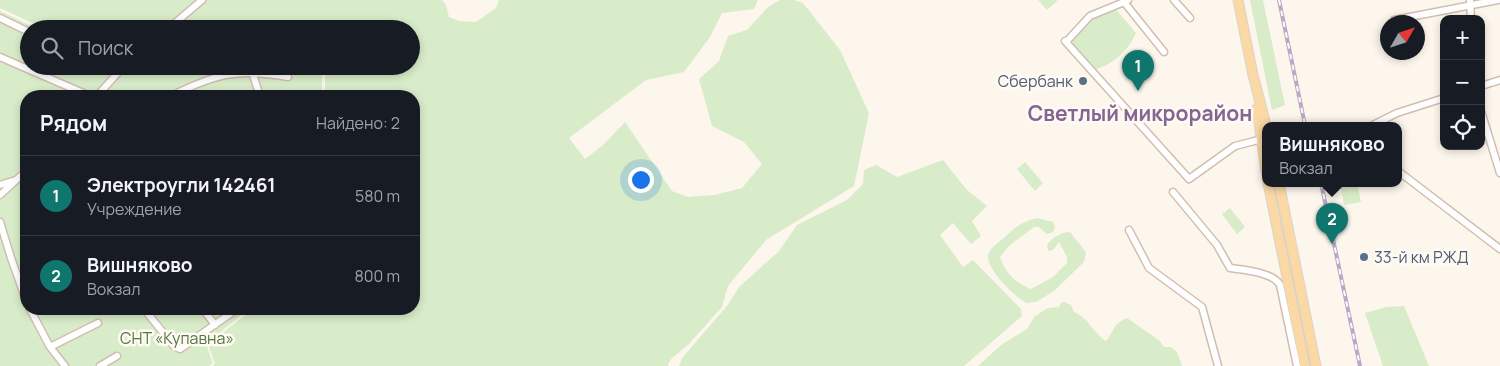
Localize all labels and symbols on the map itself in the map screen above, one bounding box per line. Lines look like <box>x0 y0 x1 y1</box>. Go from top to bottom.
north arrow <box>1380 15 1425 60</box>
pin: 1 <box>1122 50 1154 91</box>
place label: Сбербанк <box>998 70 1074 92</box>
marker: Сбербанк <box>1077 75 1089 87</box>
district label: Светлый микрорайон <box>1028 99 1252 127</box>
your location <box>628 167 654 193</box>
pin: 2 <box>1316 203 1348 244</box>
place label: 33-й км РЖД <box>1374 246 1469 268</box>
marker: 33-й км РЖД <box>1358 251 1370 263</box>
park label: СНТ «Купавна» <box>120 327 234 349</box>

